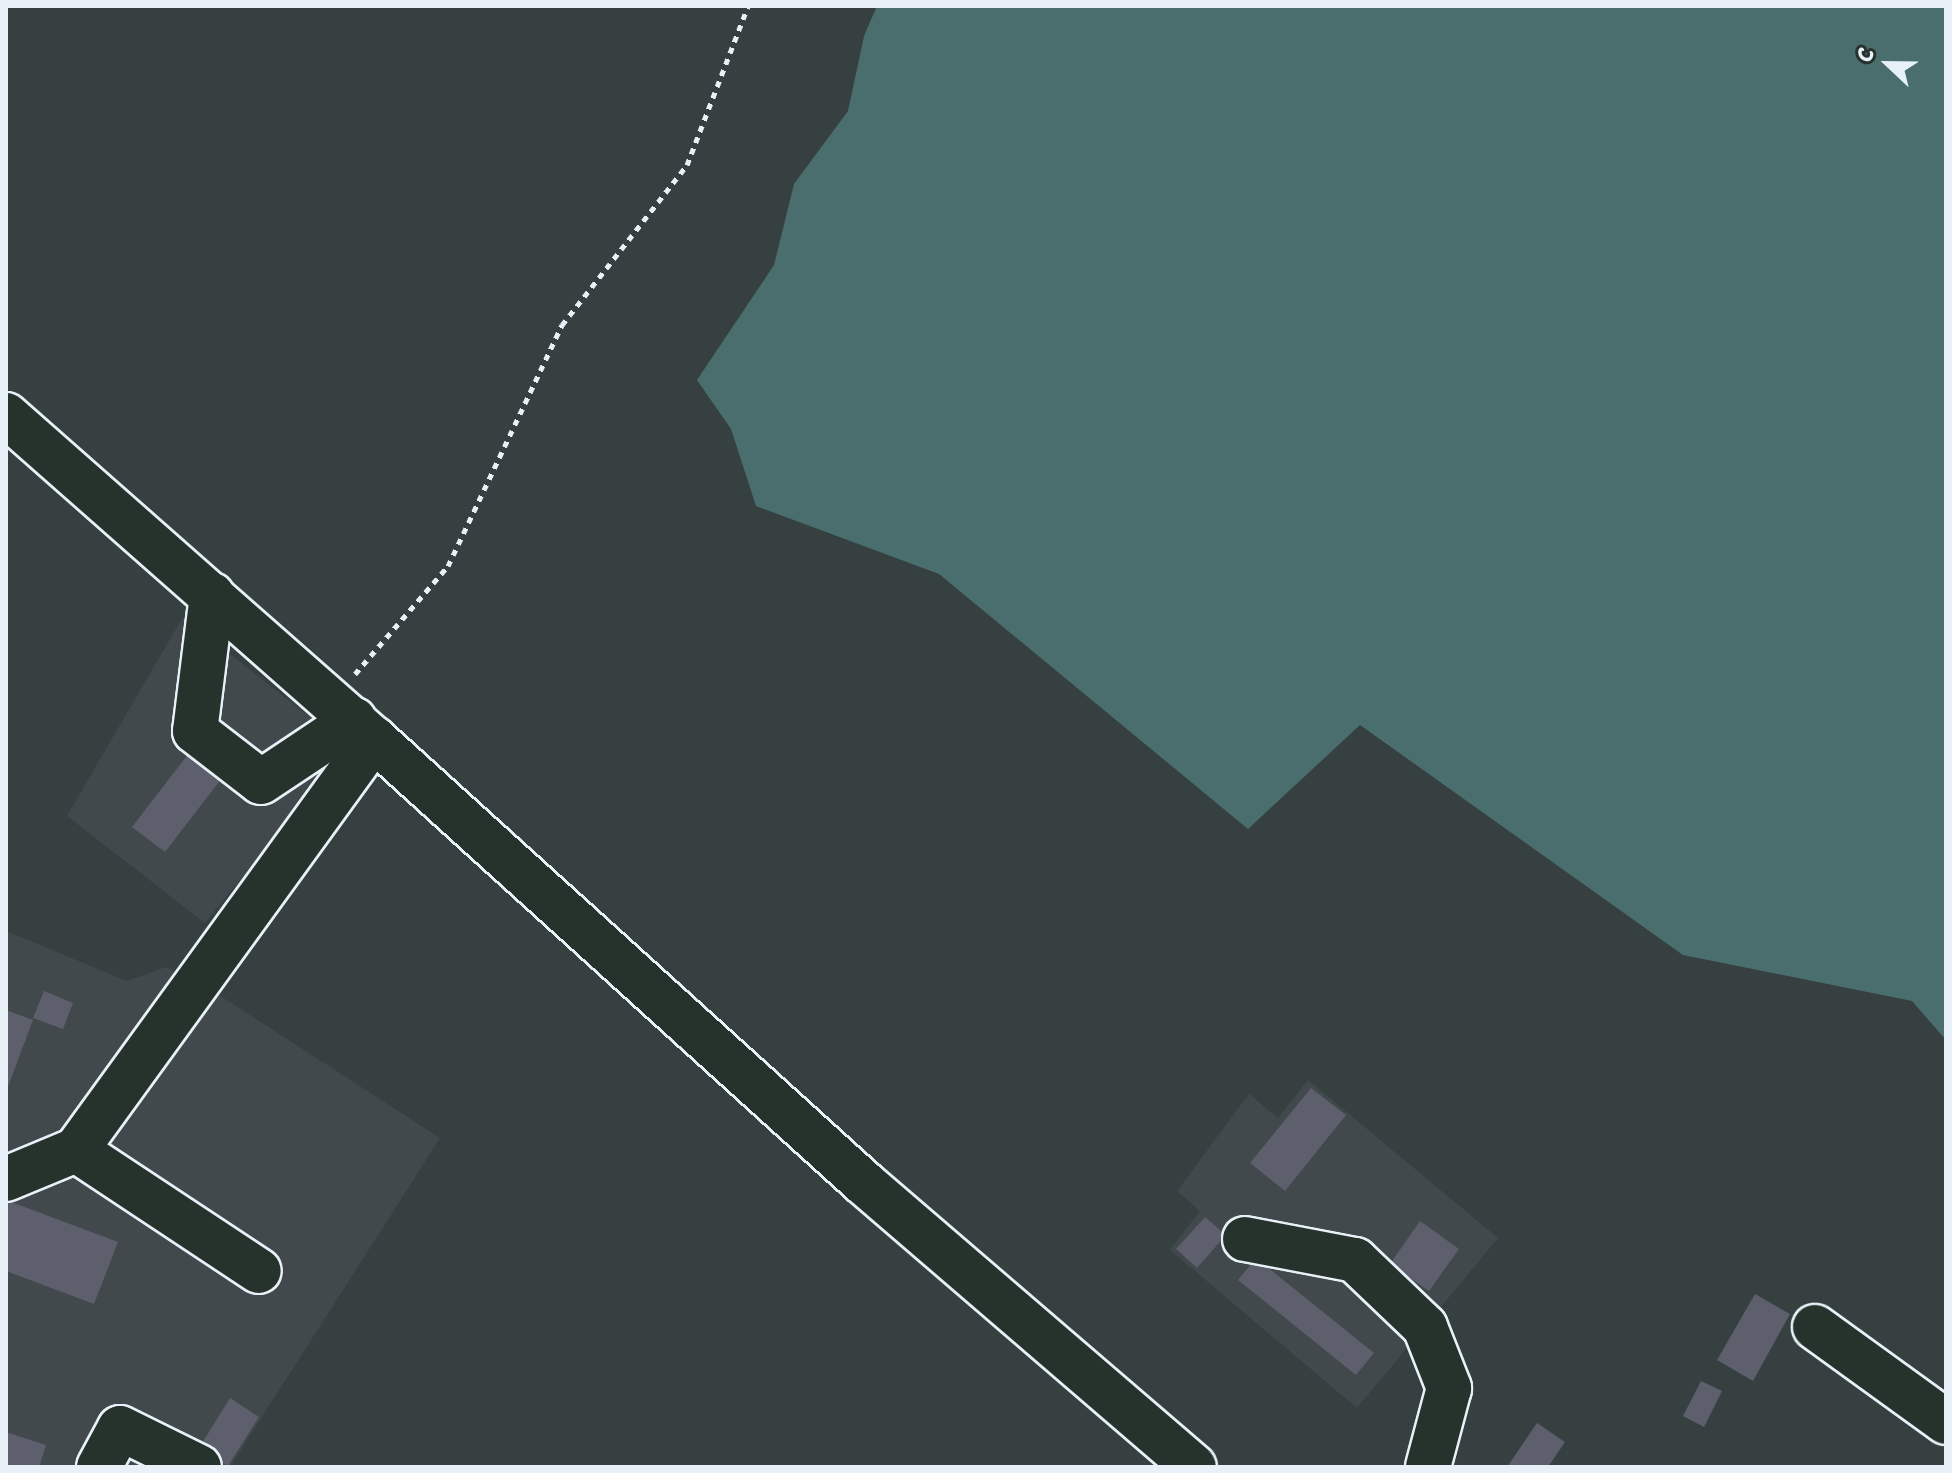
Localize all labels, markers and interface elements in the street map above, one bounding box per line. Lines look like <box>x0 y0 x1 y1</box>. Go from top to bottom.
north arrow <box>1848 24 1928 104</box>
text: С <box>1849 43 1881 67</box>

